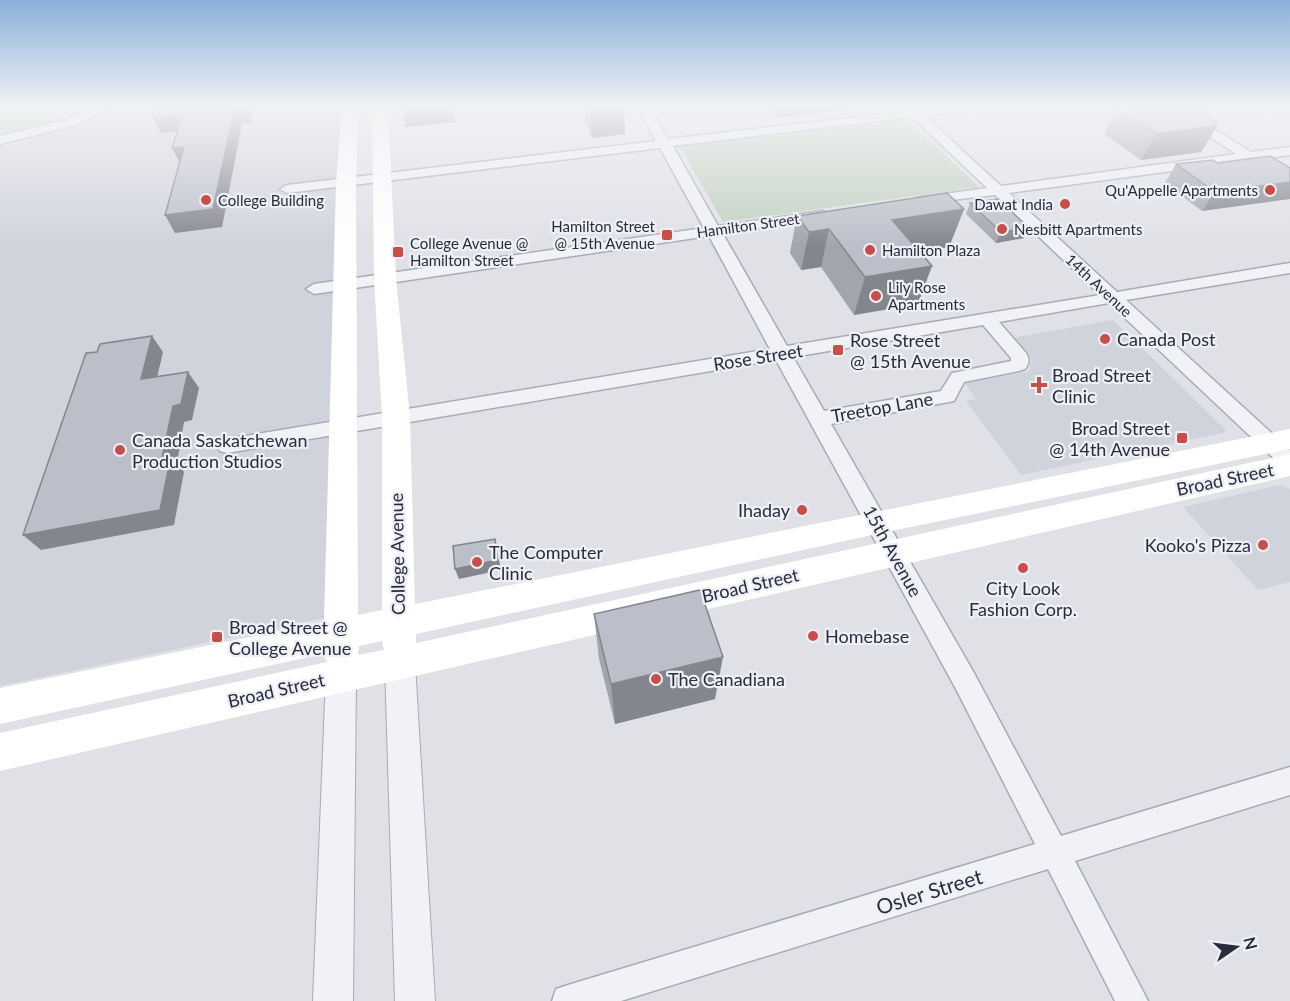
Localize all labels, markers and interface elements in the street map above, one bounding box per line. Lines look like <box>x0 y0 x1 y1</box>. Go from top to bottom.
place label: Qu'Appelle Apartments <box>1105 181 1258 199</box>
marker: Qu'Appelle Apartments <box>1263 183 1277 197</box>
place label: College Building <box>218 191 324 209</box>
marker: College Building <box>199 193 213 207</box>
place label: Dawat India <box>974 195 1053 213</box>
marker: Dawat India <box>1058 197 1072 211</box>
street label: Hamilton Street <box>695 209 801 241</box>
place label: Hamilton Street @ 15th Avenue <box>551 217 656 252</box>
place label: Nesbitt Apartments <box>1014 220 1142 238</box>
marker: Nesbitt Apartments <box>995 222 1009 236</box>
marker: Hamilton Street @ 15th Avenue <box>660 228 674 242</box>
place label: College Avenue @ Hamilton Street <box>410 234 528 269</box>
place label: Hamilton Plaza <box>882 241 980 259</box>
marker: Hamilton Plaza <box>863 243 877 257</box>
marker: College Avenue @ Hamilton Street <box>391 245 405 259</box>
street label: 14th Avenue <box>1062 250 1136 320</box>
place label: Lily Rose Apartments <box>888 278 965 313</box>
marker: Lily Rose Apartments <box>869 289 883 303</box>
place label: Canada Post <box>1117 328 1216 350</box>
place label: Rose Street @ 15th Avenue <box>850 329 971 372</box>
marker: Canada Post <box>1098 332 1112 346</box>
street label: Rose Street <box>712 339 805 375</box>
marker: Rose Street @ 15th Avenue <box>831 343 845 357</box>
place label: Broad Street Clinic <box>1052 364 1151 407</box>
marker: Broad Street Clinic <box>1030 376 1048 394</box>
street label: Treetop Lane <box>829 387 935 427</box>
place label: Broad Street @ 14th Avenue <box>1049 417 1171 460</box>
place label: Canada Saskatchewan Production Studios <box>132 429 307 472</box>
marker: Broad Street @ 14th Avenue <box>1175 431 1189 445</box>
marker: Canada Saskatchewan Production Studios <box>113 443 127 457</box>
street label: Broad Street <box>1174 458 1276 500</box>
street label: College Avenue <box>385 493 409 615</box>
place label: Ihaday <box>738 499 791 521</box>
street label: 15th Avenue <box>859 502 927 600</box>
marker: Ihaday <box>795 503 809 517</box>
place label: Kooko's Pizza <box>1145 534 1251 556</box>
marker: Kooko's Pizza <box>1256 538 1270 552</box>
place label: The Computer Clinic <box>489 541 604 584</box>
marker: The Computer Clinic <box>470 555 484 569</box>
marker: City Look Fashion Corp. <box>1016 561 1030 575</box>
street label: Broad Street <box>699 563 801 607</box>
place label: City Look Fashion Corp. <box>969 577 1077 620</box>
place label: Broad Street @ College Avenue <box>229 616 351 659</box>
place label: Homebase <box>825 625 909 647</box>
marker: Homebase <box>806 629 820 643</box>
marker: Broad Street @ College Avenue <box>210 630 224 644</box>
street label: Broad Street <box>225 668 327 712</box>
place label: The Canadiana <box>668 668 785 690</box>
marker: The Canadiana <box>649 672 663 686</box>
street label: Osler Street <box>873 863 986 919</box>
north arrow <box>1206 917 1266 977</box>
text: N <box>1240 935 1262 952</box>

